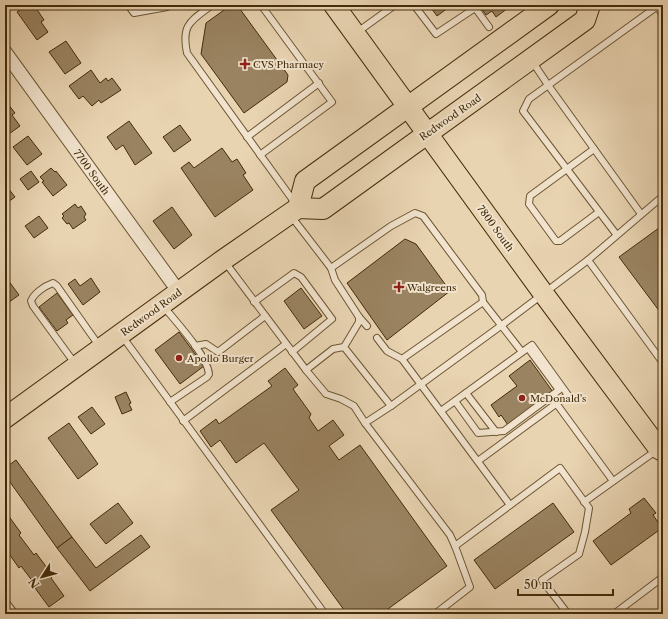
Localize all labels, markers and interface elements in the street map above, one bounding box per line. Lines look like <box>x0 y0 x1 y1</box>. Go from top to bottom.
place label: CVS Pharmacy <box>253 58 324 71</box>
marker: CVS Pharmacy <box>240 59 250 69</box>
street label: Redwood Road <box>417 91 484 144</box>
street label: 7700 South <box>71 147 113 198</box>
street label: 7800 South <box>474 203 517 255</box>
place label: Walgreens <box>406 281 456 294</box>
marker: Walgreens <box>394 282 404 292</box>
street label: Redwood Road <box>118 286 184 339</box>
place label: Apollo Burger <box>186 352 255 365</box>
marker: Apollo Burger <box>174 353 184 363</box>
place label: McDonald's <box>530 392 586 405</box>
marker: McDonald's <box>517 393 527 403</box>
north arrow <box>22 557 62 597</box>
scale bar <box>518 571 613 597</box>
text: N <box>25 575 42 591</box>
text: 50 m <box>524 577 553 592</box>

